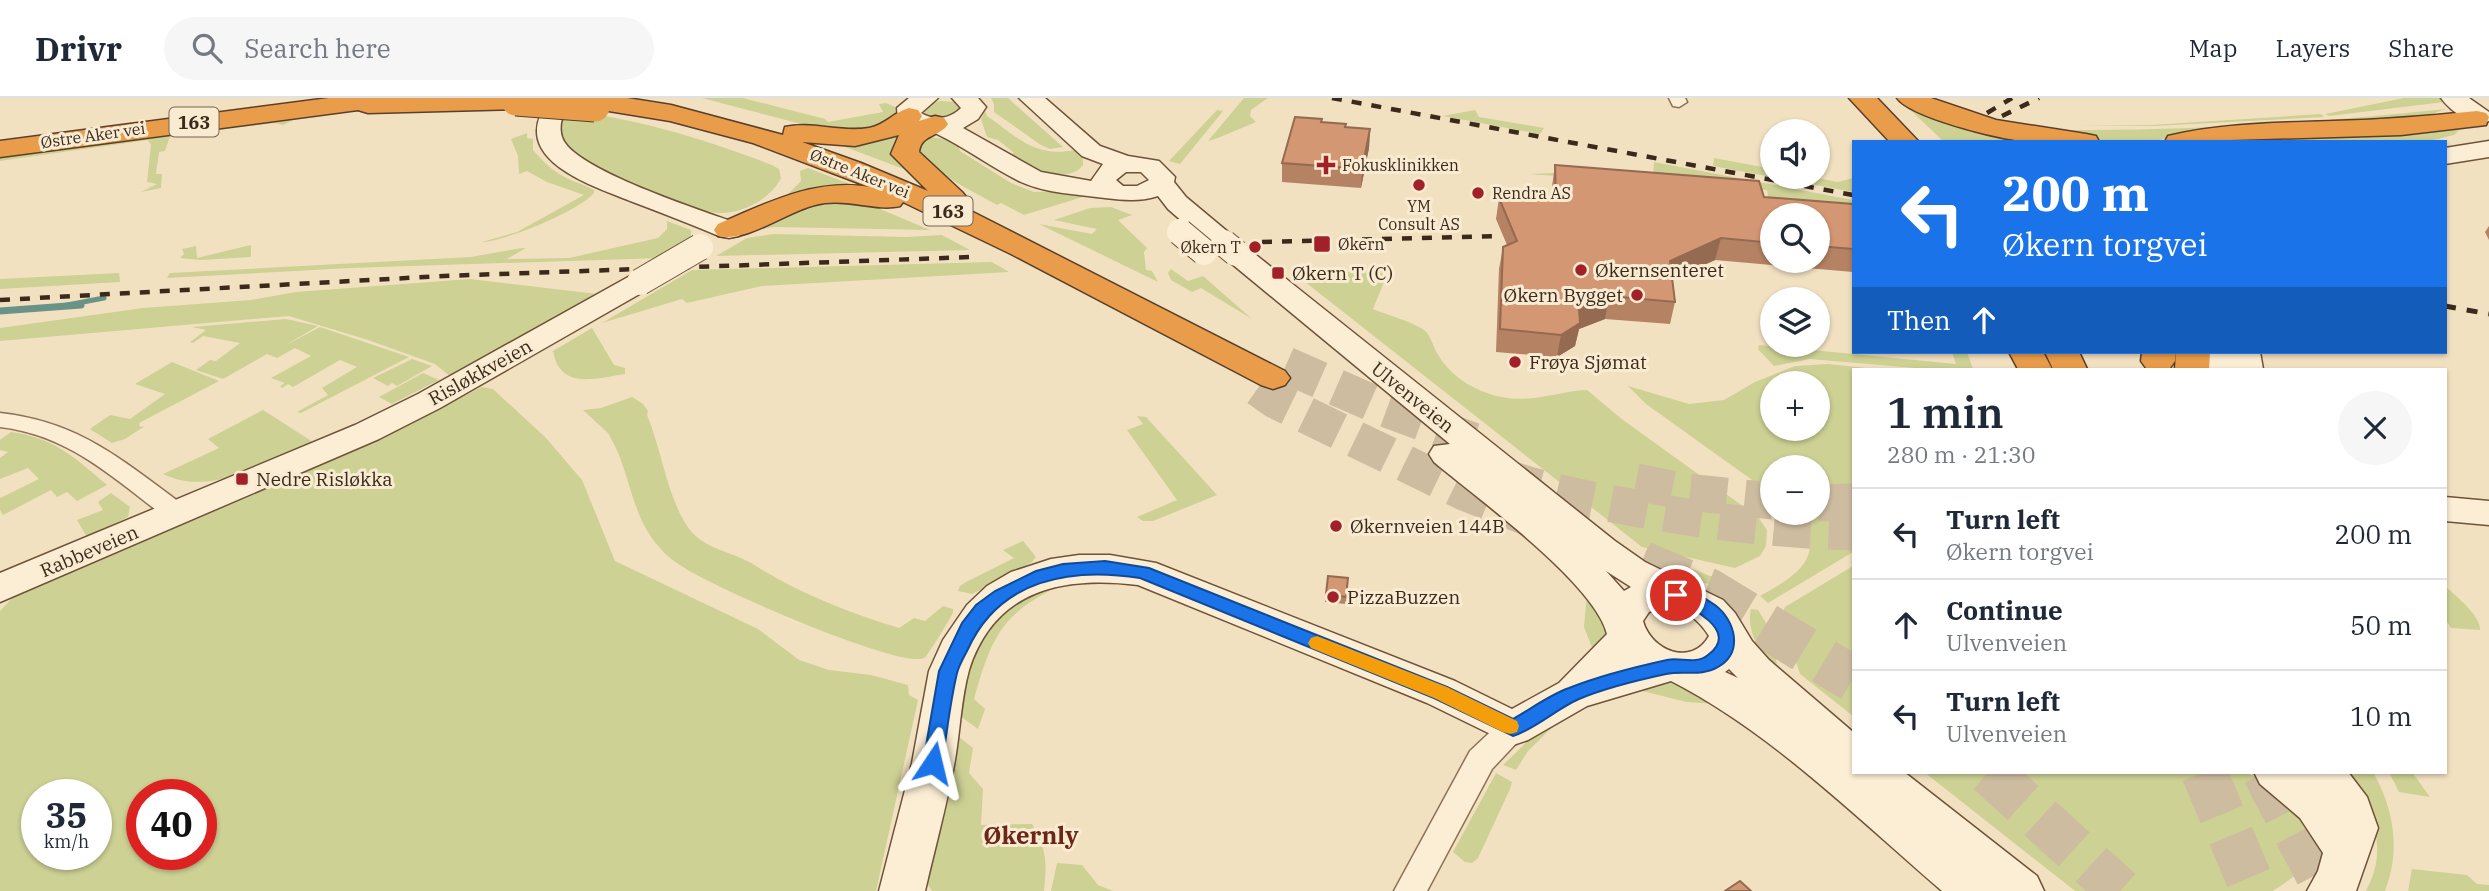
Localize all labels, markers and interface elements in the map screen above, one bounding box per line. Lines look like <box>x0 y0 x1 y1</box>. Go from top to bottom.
search box <box>164 17 654 80</box>
text: Drivr <box>35 27 122 70</box>
icon: search <box>188 29 226 67</box>
text: Search here <box>244 31 391 65</box>
text: Map <box>2189 32 2237 64</box>
text: Layers <box>2275 32 2350 64</box>
text: Share <box>2388 32 2454 64</box>
road number: 163 <box>170 107 218 136</box>
street label: Østre Aker vei <box>39 118 147 152</box>
map controls <box>1760 119 1830 525</box>
button: sound <box>1760 119 1830 189</box>
street label: Østre Aker vei <box>807 144 913 202</box>
marker: Fokusklinikken <box>1316 155 1336 175</box>
place label: Fokusklinikken <box>1342 155 1459 175</box>
text: 200 m <box>2002 161 2149 224</box>
icon: left <box>1887 168 1978 259</box>
marker: YM Consult AS <box>1411 177 1427 193</box>
place label: Rendra AS <box>1492 183 1571 203</box>
marker: Rendra AS <box>1470 185 1486 201</box>
road number: 163 <box>923 196 972 226</box>
place label: YM Consult AS <box>1378 196 1460 234</box>
button: search <box>1760 203 1830 273</box>
text: Økern torgvei <box>2002 223 2208 265</box>
marker: Økern <box>1312 234 1332 254</box>
place label: Økern <box>1338 234 1384 254</box>
place label: Økern T <box>1180 237 1241 257</box>
marker: Økern T <box>1247 239 1263 255</box>
place label: Økernsenteret <box>1595 258 1724 282</box>
place label: Økern T (C) <box>1292 261 1393 285</box>
marker: Økernsenteret <box>1573 262 1589 278</box>
marker: Økern T (C) <box>1270 265 1286 281</box>
place label: Økern Bygget <box>1504 283 1623 307</box>
marker: Økern Bygget <box>1629 287 1645 303</box>
button: layers <box>1760 287 1830 357</box>
icon: ahead <box>1965 301 2003 339</box>
text: Then <box>1887 303 1951 337</box>
street label: Risløkkveien <box>424 334 536 410</box>
place label: Frøya Sjømat <box>1529 350 1647 374</box>
marker: Frøya Sjømat <box>1507 354 1523 370</box>
street label: Ulvenveien <box>1367 356 1459 438</box>
button: + <box>1760 371 1830 441</box>
text: 1 min <box>1887 385 2004 440</box>
button: close <box>2338 391 2412 465</box>
text: 280 m · 21:30 <box>1887 439 2036 469</box>
button: − <box>1760 455 1830 525</box>
place label: Nedre Risløkka <box>256 467 393 491</box>
marker: Nedre Risløkka <box>234 471 250 487</box>
text: Turn left <box>1946 502 2060 536</box>
place label: Økernveien 144B <box>1350 514 1505 538</box>
icon: left <box>1887 515 1925 553</box>
text: 200 m <box>2334 517 2412 551</box>
marker: Økernveien 144B <box>1328 518 1344 534</box>
street label: Rabbeveien <box>36 520 142 582</box>
text: Økern torgvei <box>1946 536 2094 566</box>
pin <box>1646 565 1706 625</box>
icon: arrive <box>1657 576 1695 614</box>
place label: PizzaBuzzen <box>1347 585 1460 609</box>
marker: PizzaBuzzen <box>1325 589 1341 605</box>
text: Continue <box>1946 593 2063 627</box>
icon: ahead <box>1887 606 1925 644</box>
text: 50 m <box>2350 608 2412 642</box>
text: Ulvenveien <box>1946 627 2067 657</box>
text: Turn left <box>1946 684 2060 718</box>
icon: left <box>1887 697 1925 735</box>
text: 10 m <box>2350 699 2412 733</box>
text: Ulvenveien <box>1946 718 2067 748</box>
position arrow <box>896 726 970 800</box>
speed limit sign: 40 <box>126 779 217 870</box>
text: 35 <box>45 792 88 838</box>
district label: Økernly <box>983 819 1079 851</box>
text: km/h <box>44 830 89 853</box>

